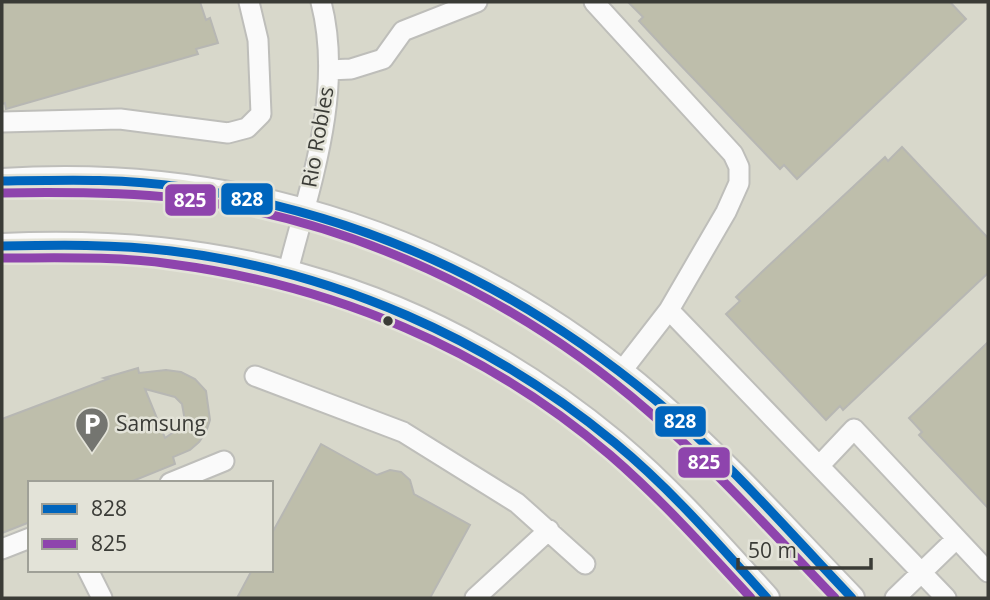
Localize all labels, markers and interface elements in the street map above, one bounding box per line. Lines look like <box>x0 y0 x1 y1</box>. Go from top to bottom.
street label: Rio Robles <box>294 84 340 189</box>
line badge: 828 <box>220 182 274 216</box>
line badge: 825 <box>164 183 217 217</box>
text: 828 <box>231 186 263 212</box>
text: 825 <box>174 187 206 213</box>
unlabelled marker <box>381 314 395 328</box>
parking icon: Samsung <box>73 405 111 454</box>
line badge: 828 <box>654 405 707 438</box>
text: 828 <box>664 408 696 434</box>
place label: Samsung <box>116 409 206 437</box>
line badge: 825 <box>677 446 731 479</box>
text: 825 <box>688 449 720 475</box>
legend <box>28 481 273 572</box>
text: 828 <box>91 494 127 522</box>
scale bar <box>738 526 871 570</box>
text: 825 <box>91 529 127 557</box>
text: 50 m <box>748 536 797 564</box>

